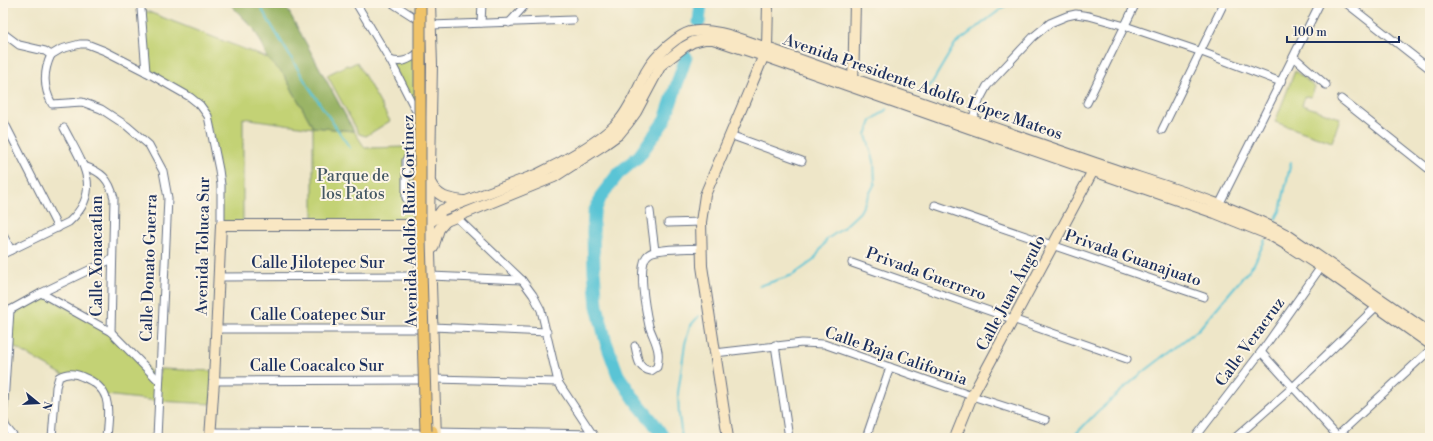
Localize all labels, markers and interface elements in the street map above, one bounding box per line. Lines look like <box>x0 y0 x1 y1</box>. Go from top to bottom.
scale bar <box>1287 18 1399 44</box>
text: 100 m <box>1293 25 1327 40</box>
street label: Avenida Presidente Adolfo López Mateos <box>780 29 1065 144</box>
street label: Avenida Adolfo Ruiz Cortinez <box>398 115 422 328</box>
park label: Parque de los Patos <box>317 166 389 204</box>
street label: Avenida Toluca Sur <box>192 176 214 316</box>
street label: Calle Donato Guerra <box>136 193 162 342</box>
street label: Calle Xonacatlan <box>87 195 107 317</box>
street label: Privada Guanajuato <box>1062 225 1204 291</box>
street label: Calle Juan Ángulo <box>970 231 1050 354</box>
street label: Privada Guerrero <box>863 243 989 305</box>
street label: Calle Jilotepec Sur <box>251 253 385 273</box>
street label: Calle Veracruz <box>1211 294 1289 390</box>
street label: Calle Coatepec Sur <box>250 305 386 325</box>
street label: Calle Baja California <box>822 322 971 390</box>
street label: Calle Coacalco Sur <box>250 356 384 376</box>
north arrow <box>18 383 58 423</box>
text: N <box>38 399 55 412</box>

